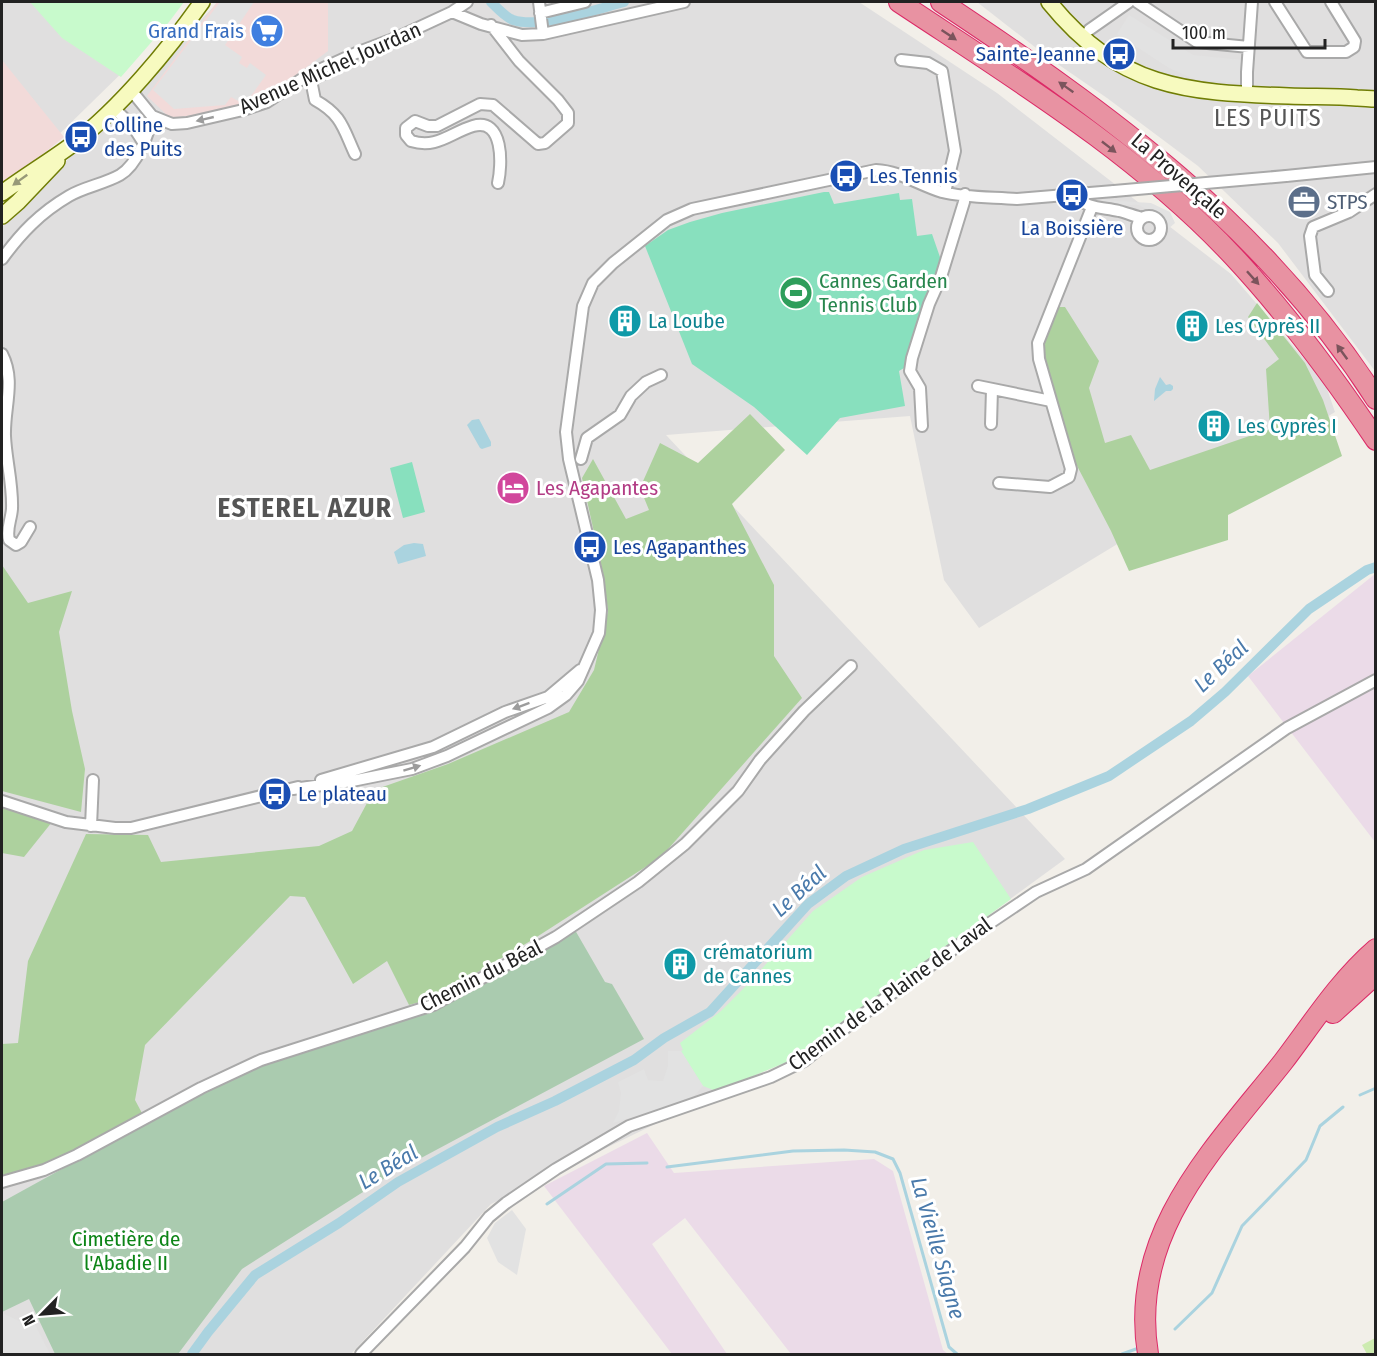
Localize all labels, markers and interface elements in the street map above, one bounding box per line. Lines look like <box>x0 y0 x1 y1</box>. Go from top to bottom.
scale bar <box>1173 12 1324 50</box>
supermarket icon: Grand Frais <box>249 13 285 49</box>
street label: Avenue Michel Jourdan <box>235 16 425 120</box>
place label: Grand Frais <box>148 18 244 44</box>
text: 100 m <box>1182 22 1226 44</box>
one-way arrow <box>941 29 957 41</box>
bus stop icon: Sainte-Jeanne <box>1101 36 1137 72</box>
place label: Sainte-Jeanne <box>976 41 1096 67</box>
one-way arrow <box>1059 81 1075 93</box>
district label: LES PUITS <box>1214 104 1322 132</box>
place label: Colline des Puits <box>104 112 182 162</box>
one-way arrow <box>195 115 214 124</box>
bus stop icon: Colline des Puits <box>63 119 99 155</box>
street label: La Provençale <box>1126 127 1232 225</box>
one-way arrow <box>1101 140 1117 153</box>
bus stop icon: Les Tennis <box>828 158 864 194</box>
place label: Les Tennis <box>869 163 957 189</box>
one-way arrow <box>12 174 28 186</box>
bus stop icon: La Boissière <box>1054 177 1090 213</box>
office icon: STPS <box>1286 184 1322 220</box>
place label: STPS <box>1327 189 1368 215</box>
place label: La Boissière <box>1021 215 1123 241</box>
place label: Cannes Garden Tennis Club <box>819 268 948 318</box>
one-way arrow <box>1246 271 1259 286</box>
sports icon: Cannes Garden Tennis Club <box>778 275 814 311</box>
building icon: La Loube <box>607 303 643 339</box>
place label: La Loube <box>648 308 725 334</box>
building icon: Les Cyprès II <box>1174 308 1210 344</box>
place label: Les Cyprès II <box>1215 313 1320 339</box>
one-way arrow <box>1336 344 1348 360</box>
building icon: Les Cyprès I <box>1196 408 1232 444</box>
place label: Les Cyprès I <box>1237 413 1337 439</box>
hotel icon: Les Agapantes <box>495 470 531 506</box>
place label: Les Agapantes <box>536 475 658 501</box>
district label: ESTEREL AZUR <box>218 492 392 524</box>
bus stop icon: Les Agapanthes <box>572 529 608 565</box>
place label: Les Agapanthes <box>613 534 747 560</box>
water label: Le Béal <box>1188 634 1254 698</box>
one-way arrow <box>512 702 530 712</box>
one-way arrow <box>403 763 421 772</box>
bus stop icon: Le plateau <box>257 776 293 812</box>
place label: Le plateau <box>298 781 387 807</box>
water label: Le Béal <box>766 859 832 923</box>
street label: Chemin de la Plaine de Laval <box>783 911 997 1077</box>
street label: Chemin du Béal <box>415 934 547 1018</box>
place label: crématorium de Cannes <box>703 939 813 989</box>
building icon: crématorium de Cannes <box>662 946 698 982</box>
water label: Le Béal <box>354 1139 423 1195</box>
water label: La Vieille Siagne <box>905 1174 971 1322</box>
park label: Cimetière de l'Abadie II <box>72 1226 180 1276</box>
north arrow <box>12 1284 72 1344</box>
text: N <box>18 1312 39 1328</box>

